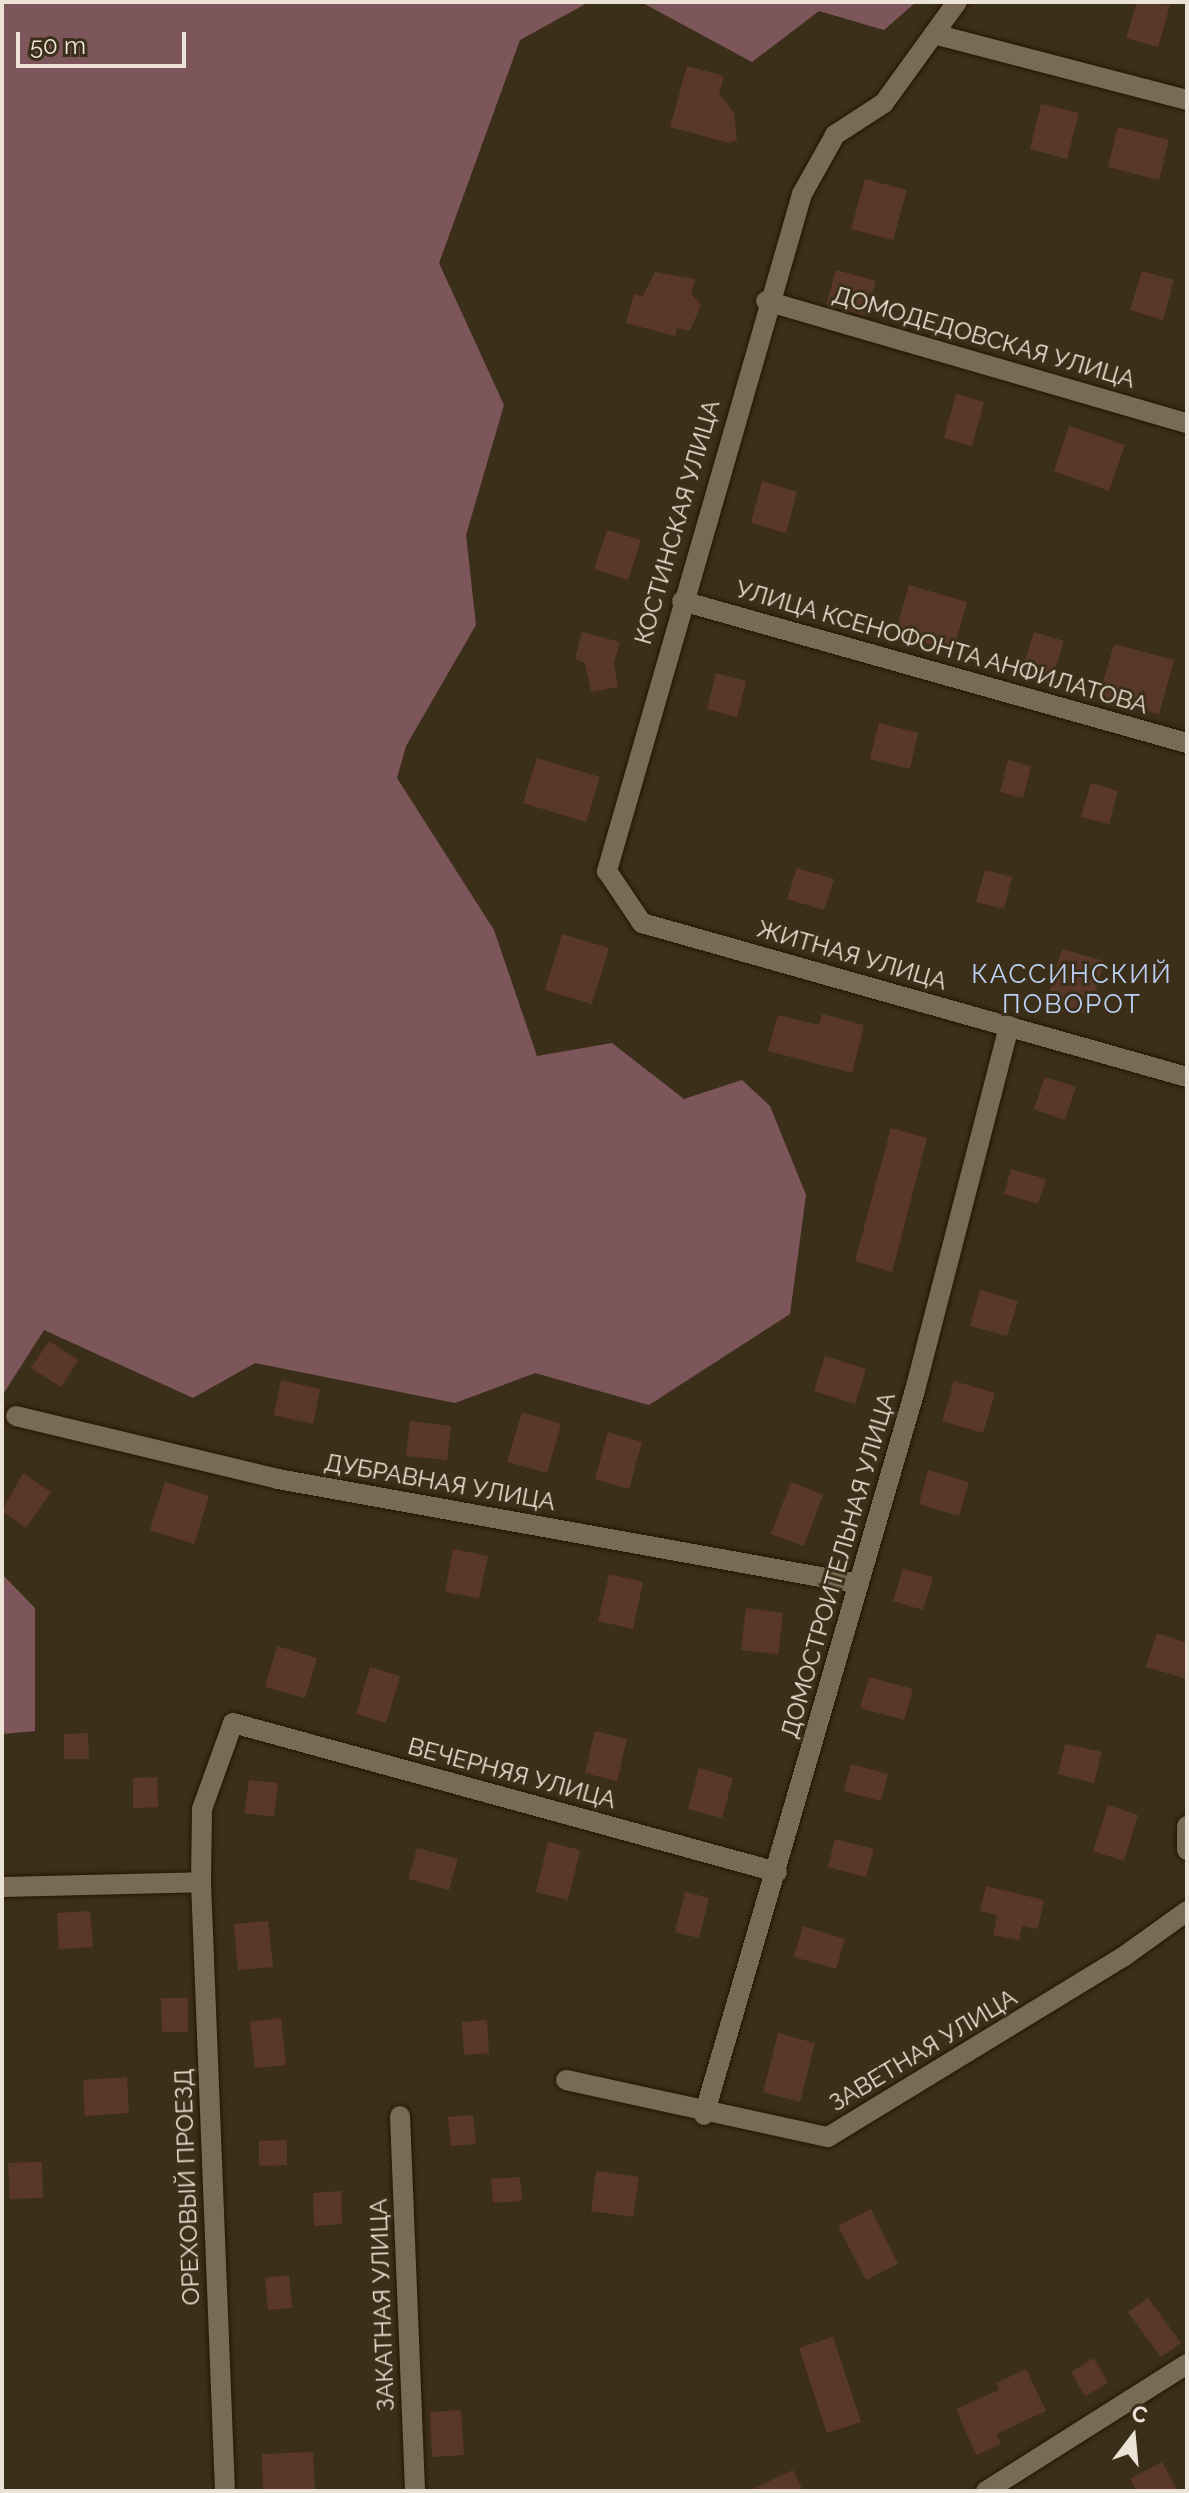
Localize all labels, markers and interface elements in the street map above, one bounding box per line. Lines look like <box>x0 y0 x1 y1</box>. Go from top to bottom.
scale bar <box>20 16 190 66</box>
text: 50 m <box>30 31 86 60</box>
street label: ДОМОДЕДОВСКАЯ УЛИЦА <box>829 280 1139 394</box>
street label: КОСТИНСКАЯ УЛИЦА <box>628 396 726 648</box>
street label: УЛИЦА КСЕНОФОНТА АНФИЛАТОВА <box>732 574 1152 720</box>
street label: ЖИТНАЯ УЛИЦА <box>754 914 950 996</box>
district label: КАССИНСКИЙ ПОВОРОТ <box>971 959 1173 1020</box>
street label: ДОМОСТРОИТЕЛЬНАЯ УЛИЦА <box>775 1389 901 1741</box>
street label: ДУБРАВНАЯ УЛИЦА <box>322 1448 558 1516</box>
street label: ВЕЧЕРНЯЯ УЛИЦА <box>405 1731 619 1815</box>
street label: ЗАВЕТНАЯ УЛИЦА <box>824 1983 1022 2117</box>
street label: ОРЕХОВЫЙ ПРОЕЗД <box>168 2068 206 2306</box>
street label: ЗАКАТНАЯ УЛИЦА <box>364 2198 400 2412</box>
north arrow <box>1093 2397 1173 2477</box>
text: С <box>1129 2399 1150 2429</box>

